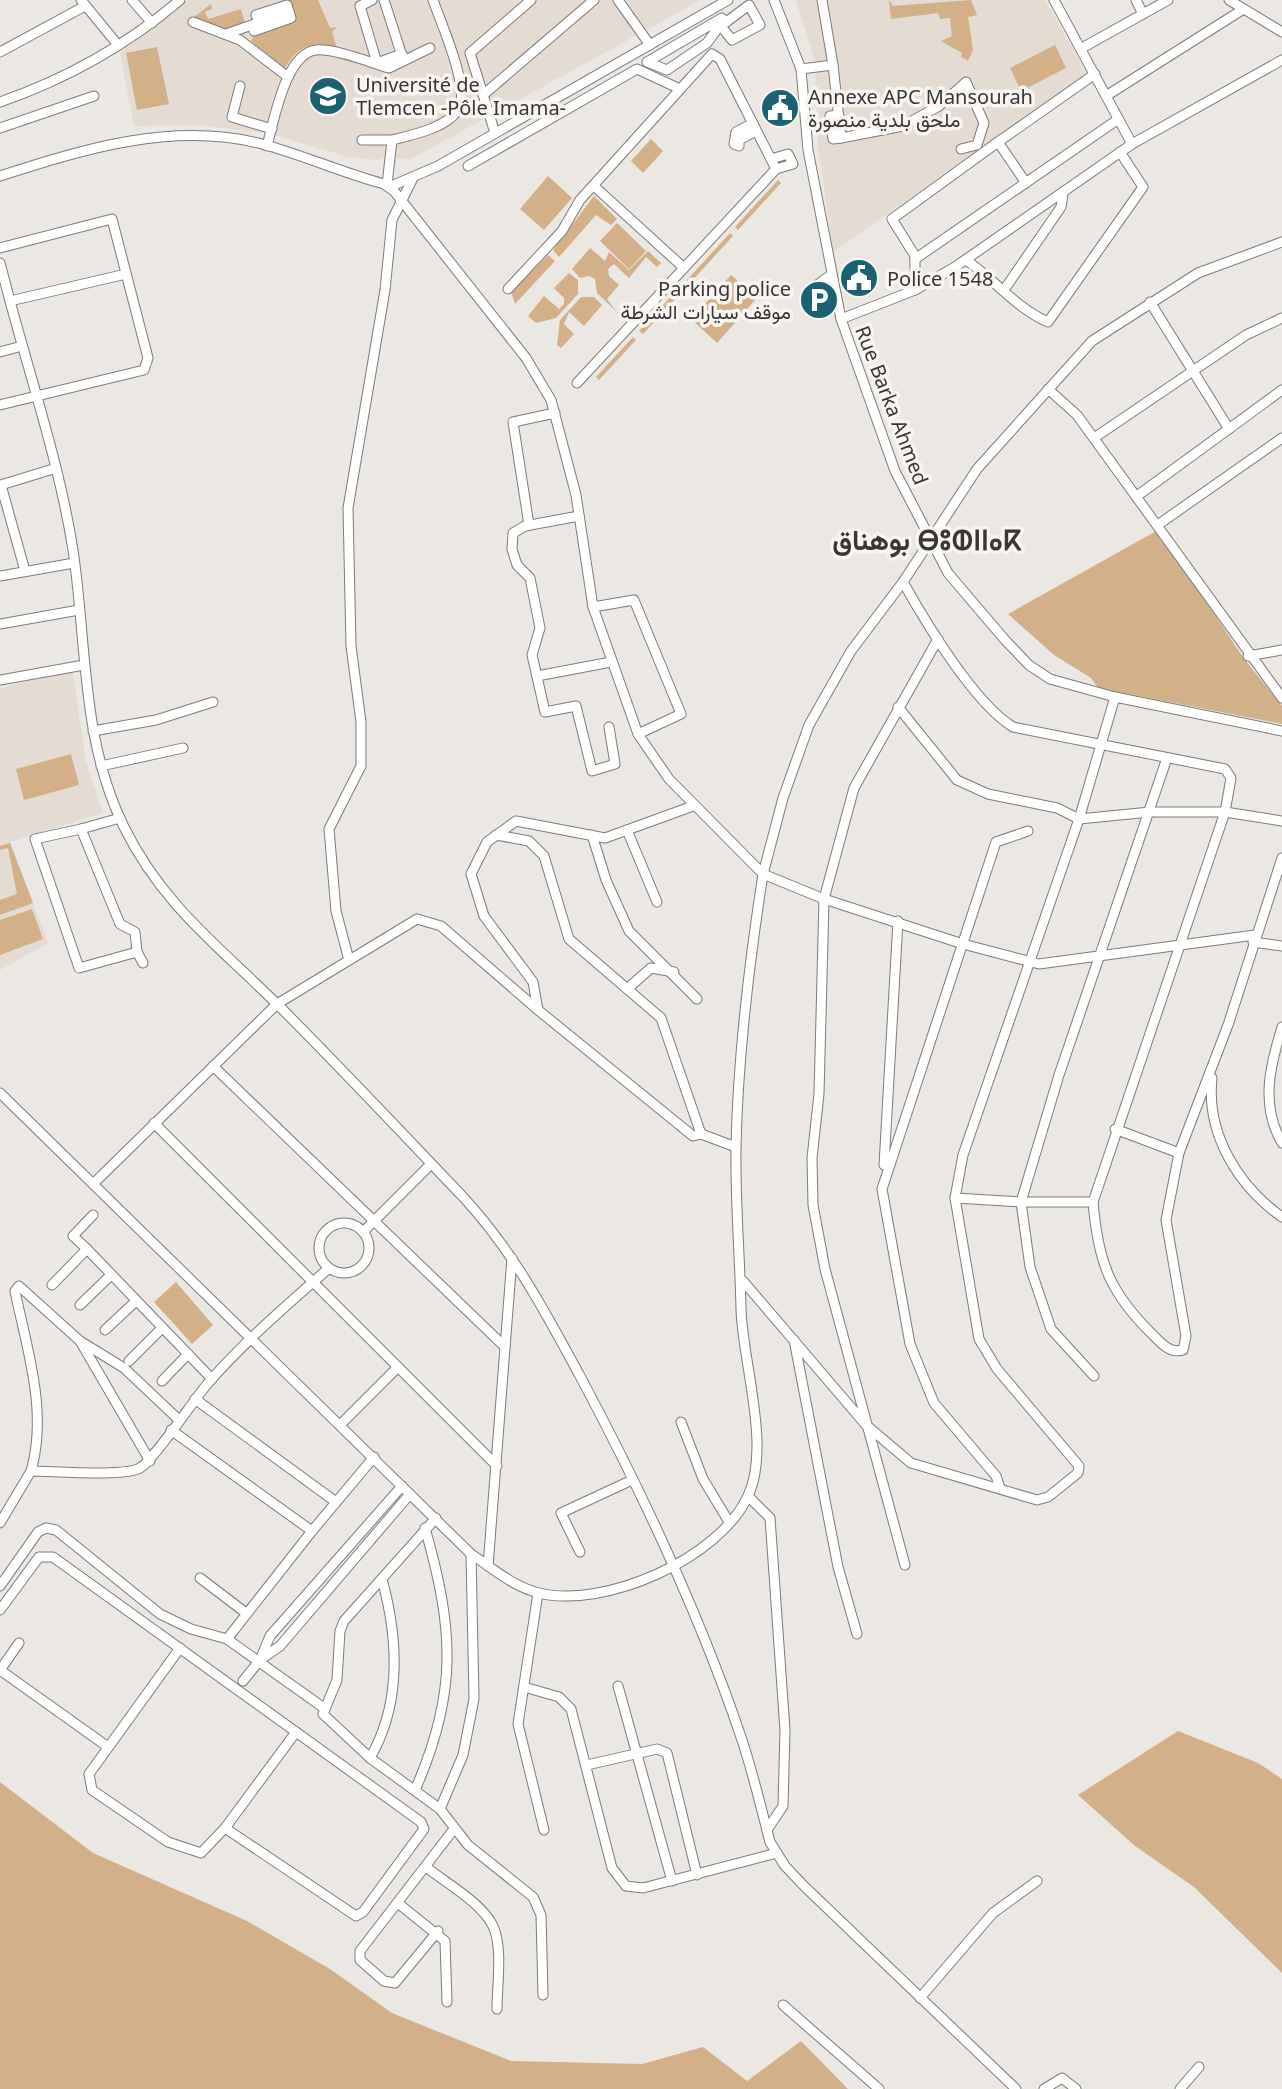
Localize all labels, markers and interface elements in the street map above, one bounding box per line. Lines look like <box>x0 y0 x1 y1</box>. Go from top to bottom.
place label: Université de Tlemcen -Pôle Imama- <box>356 71 566 121</box>
school or university icon: Université de Tlemcen -Pôle Imama- <box>307 75 349 117</box>
place label: Annexe APC Mansourah ملحق بلدية منصورة <box>808 83 1033 133</box>
public building icon: Annexe APC Mansourah ملحق بلدية منصورة <box>759 87 801 129</box>
public building icon: Police 1548 <box>838 257 880 299</box>
place label: Police 1548 <box>887 265 993 292</box>
place label: Parking police موقف سيارات الشرطة <box>621 275 791 325</box>
parking icon: Parking police موقف سيارات الشرطة <box>798 279 840 321</box>
street label: Rue Barka Ahmed <box>849 322 935 488</box>
district label: بوهناق ⴱⵓⵀⵏⵏⴰⴽ <box>832 520 1022 558</box>

